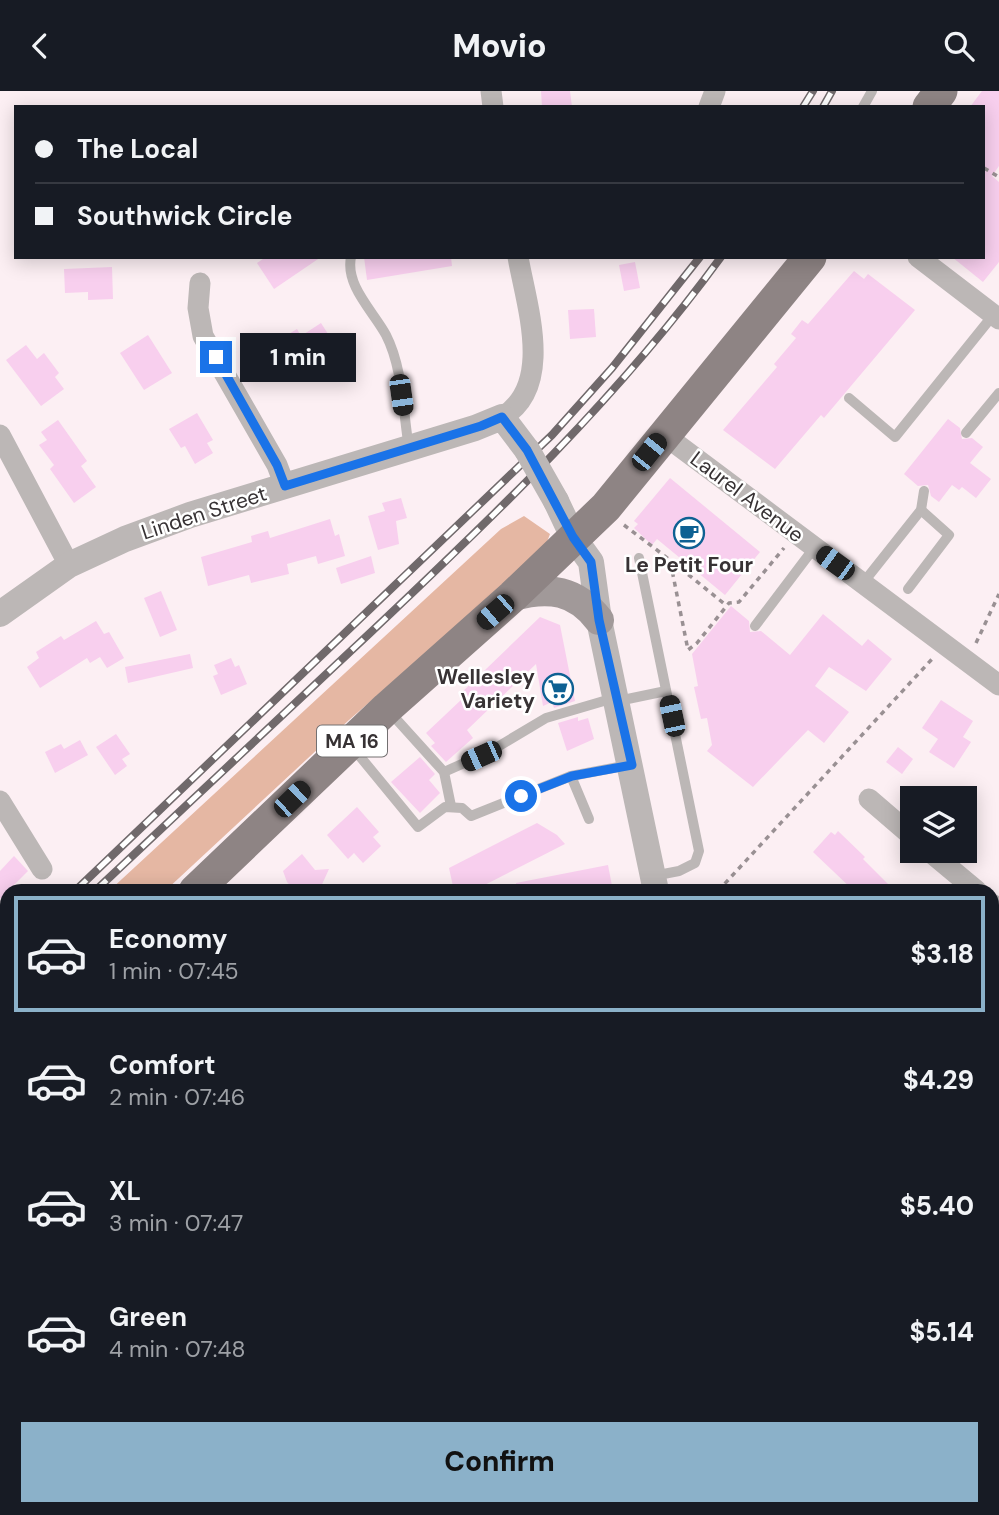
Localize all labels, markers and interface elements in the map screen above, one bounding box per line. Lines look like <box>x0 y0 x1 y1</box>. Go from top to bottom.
text: Movio <box>453 25 546 67</box>
icon: back <box>21 27 59 65</box>
icon: search <box>940 27 978 65</box>
text: The Local <box>77 132 198 166</box>
text: Southwick Circle <box>77 199 292 233</box>
callout: 1 min <box>241 333 356 381</box>
route end <box>200 341 232 373</box>
text: 1 min <box>270 342 326 372</box>
car <box>388 373 415 417</box>
car <box>628 429 671 475</box>
street label: Laurel Avenue <box>684 445 810 549</box>
street label: Linden Street <box>138 480 270 546</box>
cafe icon: Le Petit Four <box>672 516 706 550</box>
car <box>812 542 859 584</box>
place label: Le Petit Four <box>625 551 753 579</box>
car <box>473 590 518 634</box>
place label: Wellesley Variety <box>437 663 535 715</box>
supermarket icon: Wellesley Variety <box>541 672 575 706</box>
car <box>658 693 687 739</box>
road number: MA 16 <box>317 726 387 757</box>
car <box>458 738 505 774</box>
car <box>270 777 315 821</box>
route start <box>505 780 537 812</box>
map controls <box>900 786 977 863</box>
button: layers <box>900 786 977 863</box>
text: Economy <box>109 922 227 956</box>
icon: car <box>25 923 88 986</box>
text: $3.18 <box>911 937 974 971</box>
text: 1 min · 07:45 <box>109 956 239 986</box>
text: Comfort <box>109 1048 215 1082</box>
icon: car <box>25 1049 88 1112</box>
text: $4.29 <box>903 1063 974 1097</box>
text: 2 min · 07:46 <box>109 1082 245 1112</box>
text: XL <box>109 1174 141 1208</box>
icon: car <box>25 1175 88 1238</box>
text: $5.40 <box>900 1189 974 1223</box>
text: 3 min · 07:47 <box>109 1208 243 1238</box>
text: Green <box>109 1300 187 1334</box>
icon: car <box>25 1301 88 1364</box>
text: $5.14 <box>910 1315 974 1349</box>
text: 4 min · 07:48 <box>109 1334 245 1364</box>
button: Confirm <box>21 1422 978 1502</box>

